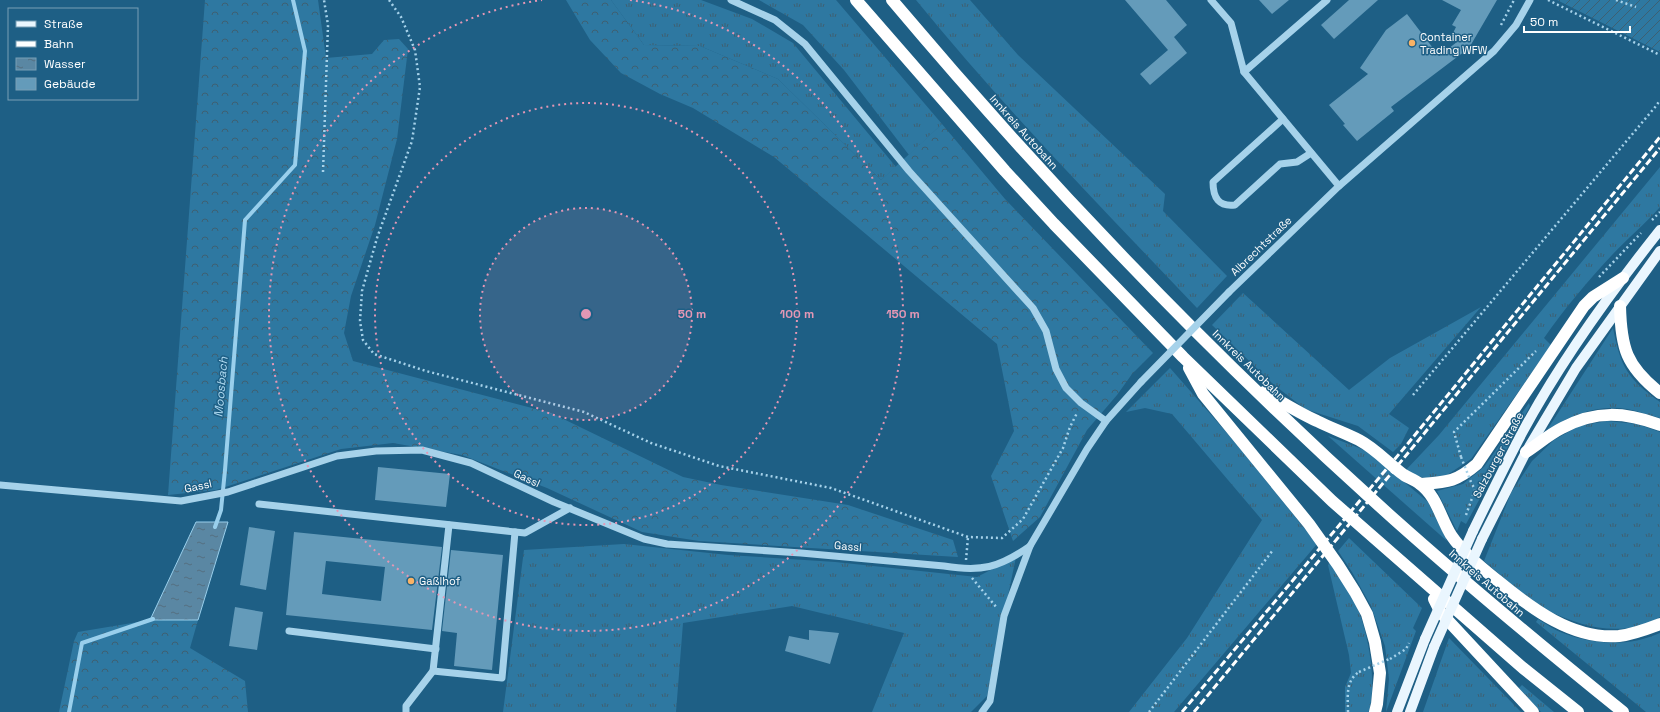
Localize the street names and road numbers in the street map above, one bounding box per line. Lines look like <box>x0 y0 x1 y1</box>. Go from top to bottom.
street label: Innkreis Autobahn <box>987 92 1061 172</box>
street label: Albrechtstraße <box>1227 213 1295 279</box>
street label: Innkreis Autobahn <box>1210 327 1288 403</box>
street label: Salzburger Straße <box>1469 410 1527 500</box>
street label: Gassl <box>511 466 543 490</box>
street label: Gassl <box>183 476 213 496</box>
street label: Gassl <box>834 538 862 554</box>
street label: Innkreis Autobahn <box>1446 546 1528 620</box>

